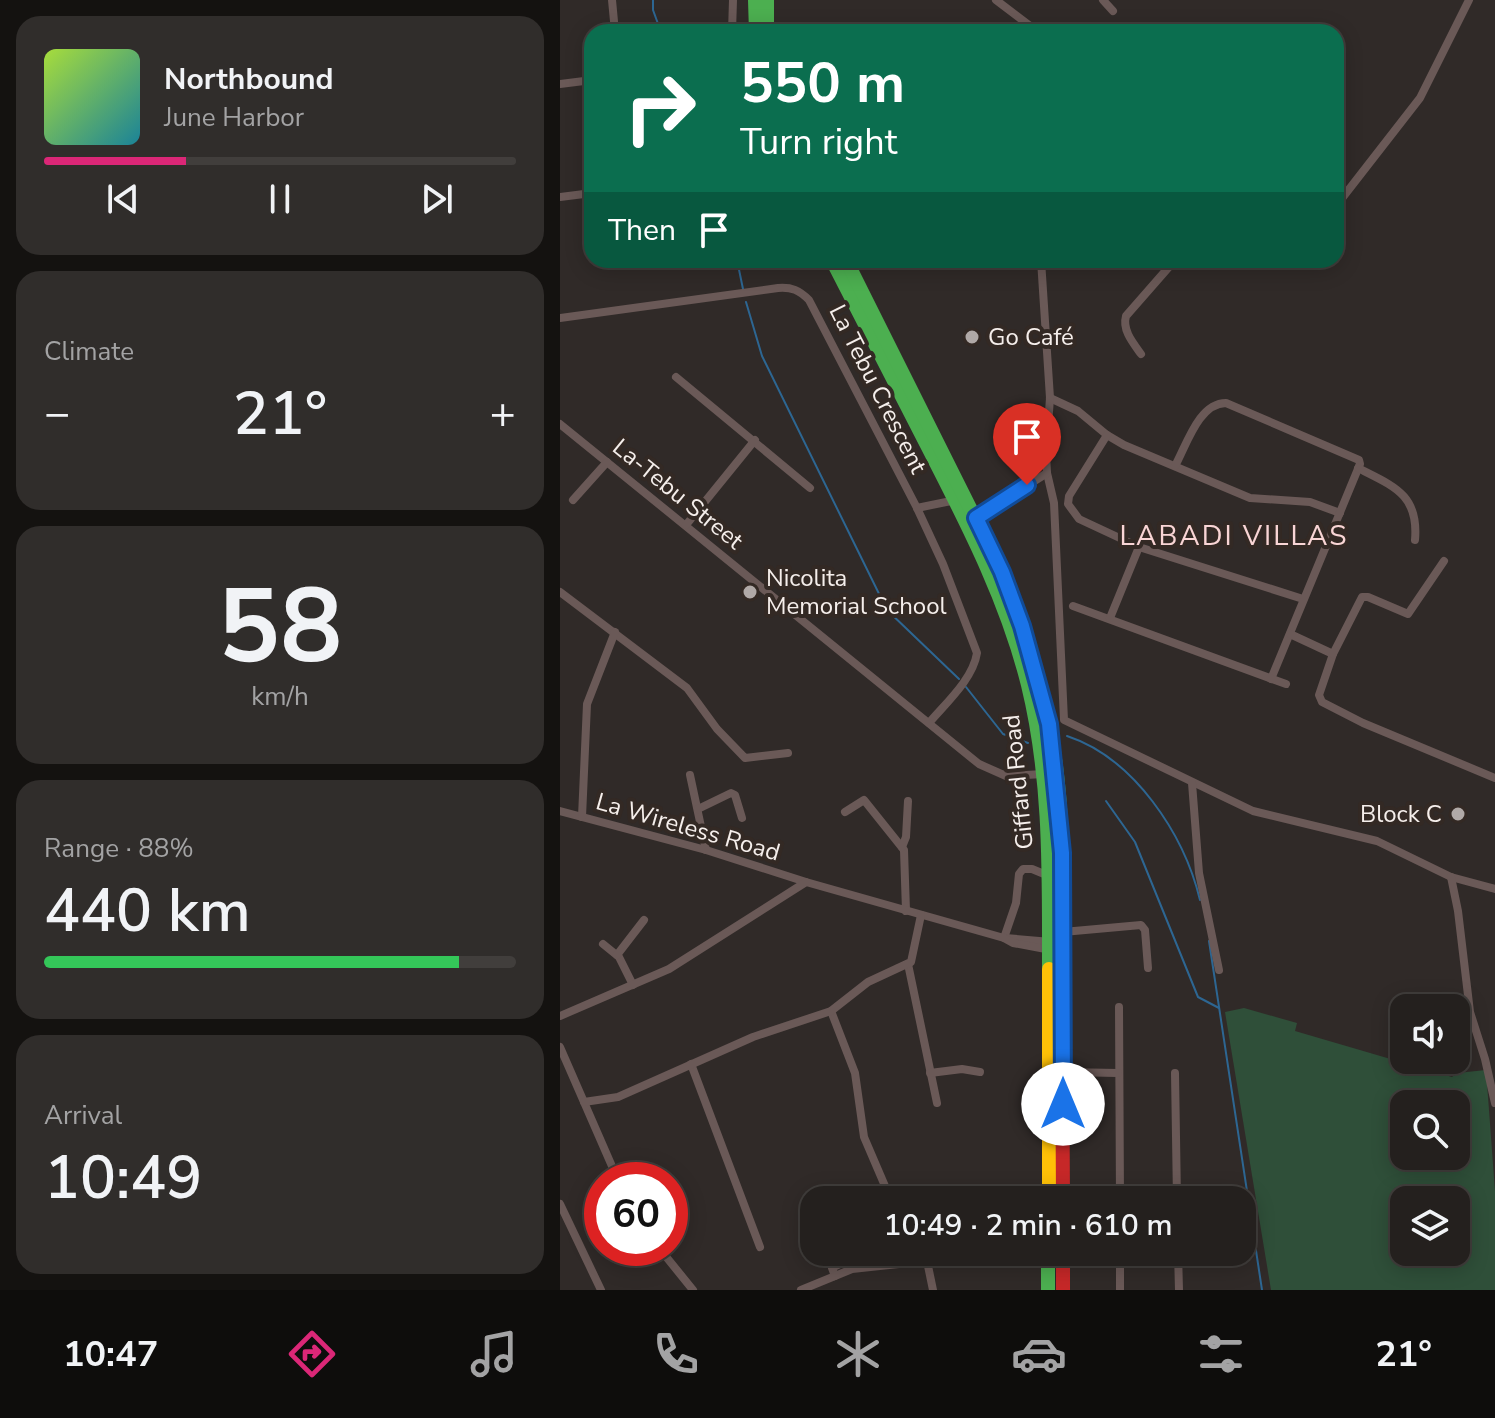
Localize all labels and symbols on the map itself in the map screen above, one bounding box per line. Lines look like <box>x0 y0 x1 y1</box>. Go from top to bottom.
street label: La Tebu Crescent <box>822 299 935 479</box>
place label: Go Café <box>988 321 1074 353</box>
marker: Go Café <box>963 328 981 346</box>
pin <box>993 403 1061 485</box>
street label: La-Tebu Street <box>606 431 750 557</box>
district label: LABADI VILLAS <box>1119 517 1349 555</box>
place label: Nicolita Memorial School <box>766 562 947 622</box>
marker: Nicolita Memorial School <box>741 583 759 601</box>
street label: Giffard Road <box>995 713 1041 851</box>
street label: La Wireless Road <box>592 785 784 869</box>
place label: Block C <box>1360 798 1442 830</box>
marker: Block C <box>1449 805 1467 823</box>
position arrow <box>1021 1062 1105 1146</box>
speed limit sign: 60 <box>584 1162 688 1266</box>

